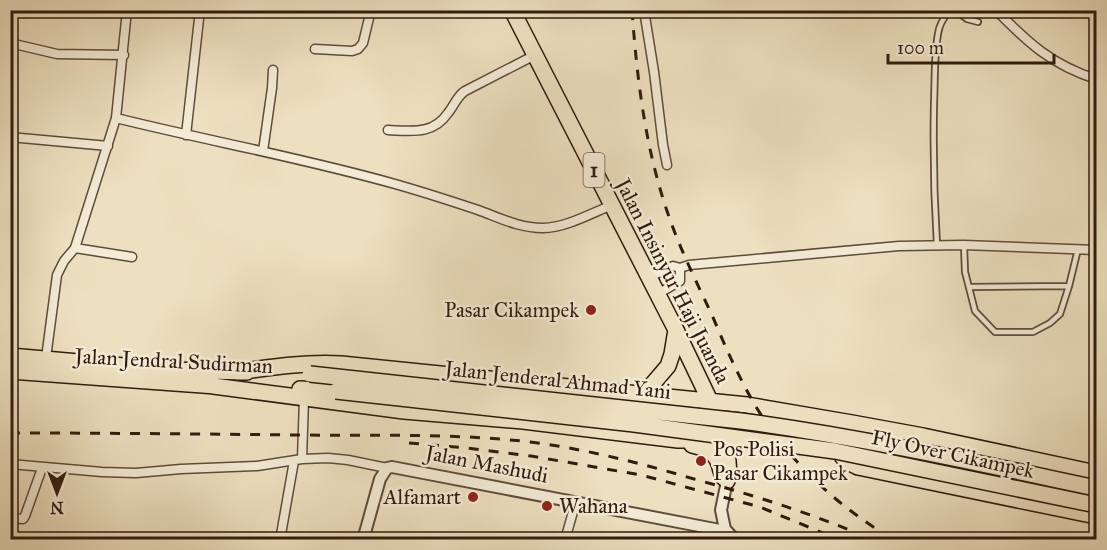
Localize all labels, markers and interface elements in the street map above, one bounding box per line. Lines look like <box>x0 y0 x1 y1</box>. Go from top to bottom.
scale bar <box>888 27 1054 65</box>
text: 100 m <box>897 37 944 59</box>
road number: 1 <box>584 153 604 187</box>
street label: Jalan Insinyur Haji Juanda <box>609 172 736 388</box>
place label: Pasar Cikampek <box>444 297 579 323</box>
marker: Pasar Cikampek <box>584 303 598 317</box>
street label: Jalan Jendral Sudirman <box>72 343 274 379</box>
street label: Jalan Jenderal Ahmad Yani <box>442 355 673 405</box>
street label: Fly Over Cikampek <box>869 424 1037 484</box>
place label: Pos Polisi Pasar Cikampek <box>713 436 848 486</box>
street label: Jalan Mashudi <box>421 439 551 489</box>
marker: Pos Polisi Pasar Cikampek <box>694 454 708 468</box>
north arrow <box>27 463 87 523</box>
place label: Alfamart <box>382 484 462 510</box>
marker: Alfamart <box>466 490 480 504</box>
place label: Wahana <box>559 493 628 519</box>
text: N <box>50 498 64 517</box>
marker: Wahana <box>540 499 554 513</box>

